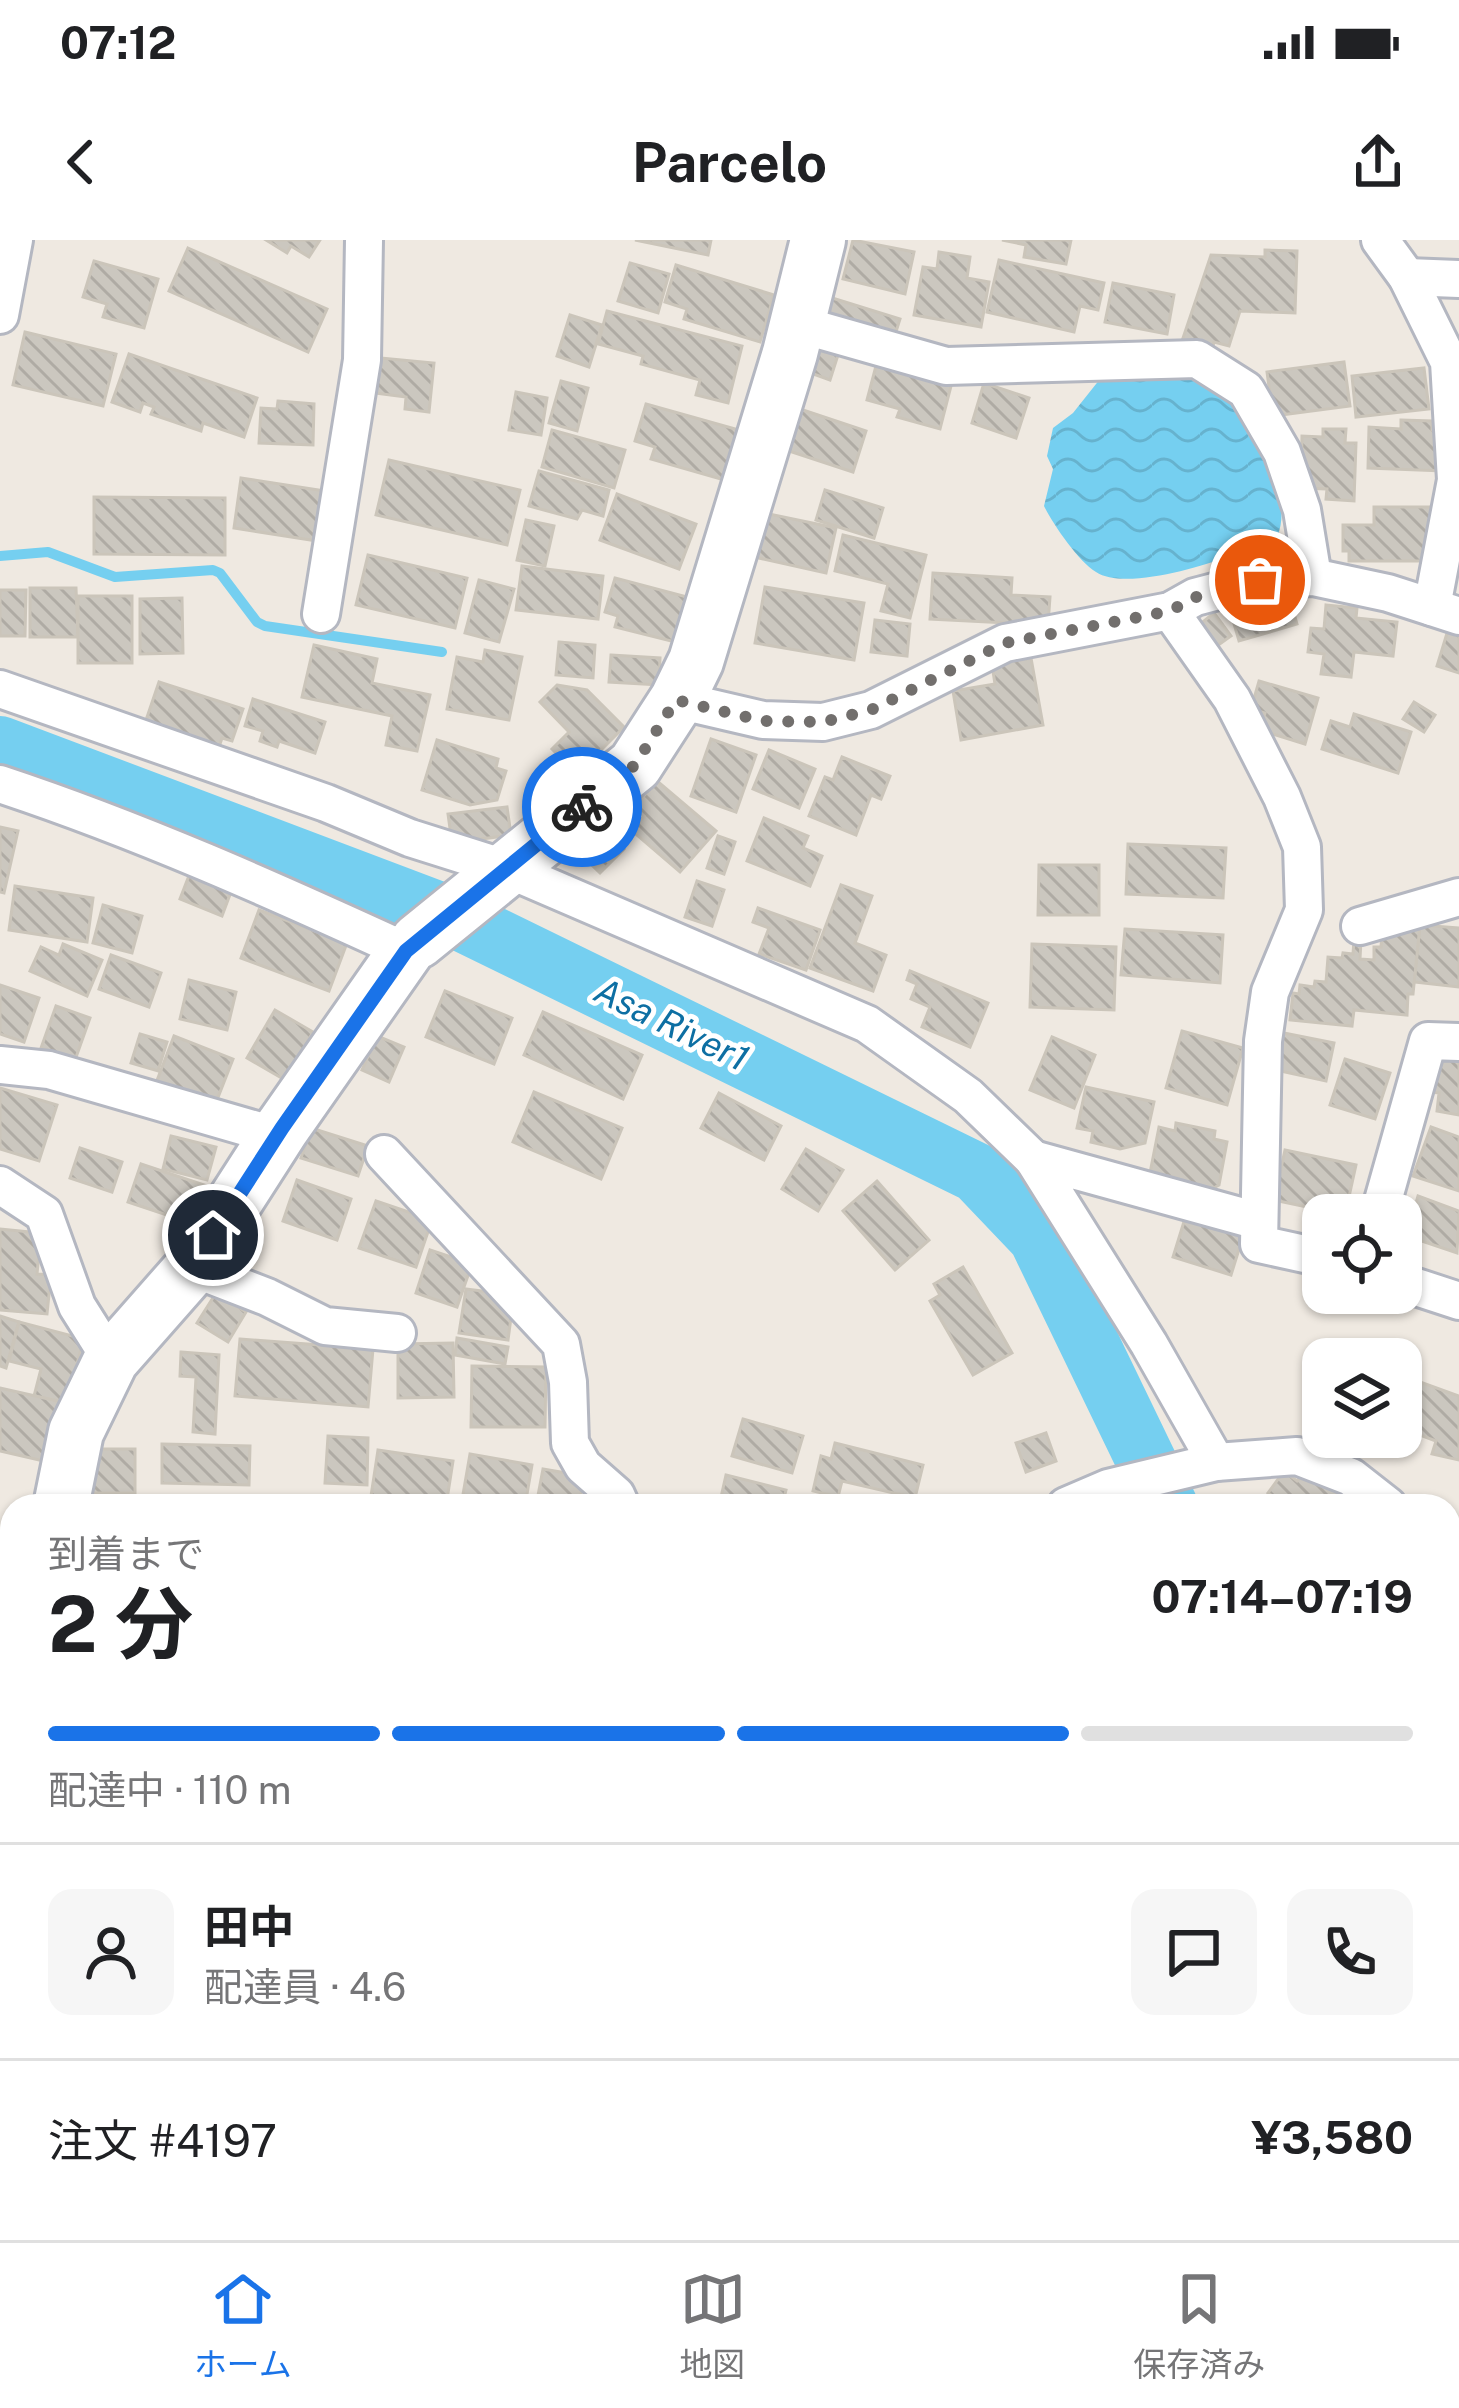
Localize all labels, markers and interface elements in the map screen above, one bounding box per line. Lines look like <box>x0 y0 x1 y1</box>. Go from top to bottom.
text: 07:12 <box>60 16 176 69</box>
icon: back <box>48 129 114 195</box>
icon: share <box>1345 129 1411 195</box>
text: Parcelo <box>632 131 827 194</box>
pin <box>1209 529 1311 631</box>
icon: bag <box>1227 547 1293 613</box>
courier <box>522 747 642 867</box>
icon: bike <box>549 774 615 840</box>
water label: Asa River1 <box>588 969 756 1079</box>
pin <box>162 1184 264 1286</box>
map controls <box>1302 1194 1422 1458</box>
button: locate <box>1302 1194 1422 1314</box>
icon: home <box>180 1202 246 1268</box>
button: layers <box>1302 1338 1422 1458</box>
text: 到着まで <box>48 1531 204 1577</box>
text: 07:14–07:19 <box>1152 1570 1413 1623</box>
text: 2 分 <box>48 1578 193 1670</box>
text: 配達中 · 110 m <box>48 1767 291 1813</box>
button: person <box>48 1889 174 2015</box>
button: chat <box>1131 1889 1257 2015</box>
button: phone <box>1287 1889 1413 2015</box>
text: 田中 <box>204 1900 294 1953</box>
text: 配達員 · 4.6 <box>204 1964 406 2010</box>
text: ¥3,580 <box>1252 2111 1413 2164</box>
text: 注文 #4197 <box>48 2114 277 2167</box>
tab: ホーム <box>194 2266 292 2386</box>
tab: 地図 <box>680 2266 746 2386</box>
tab: 保存済み <box>1133 2266 1265 2386</box>

